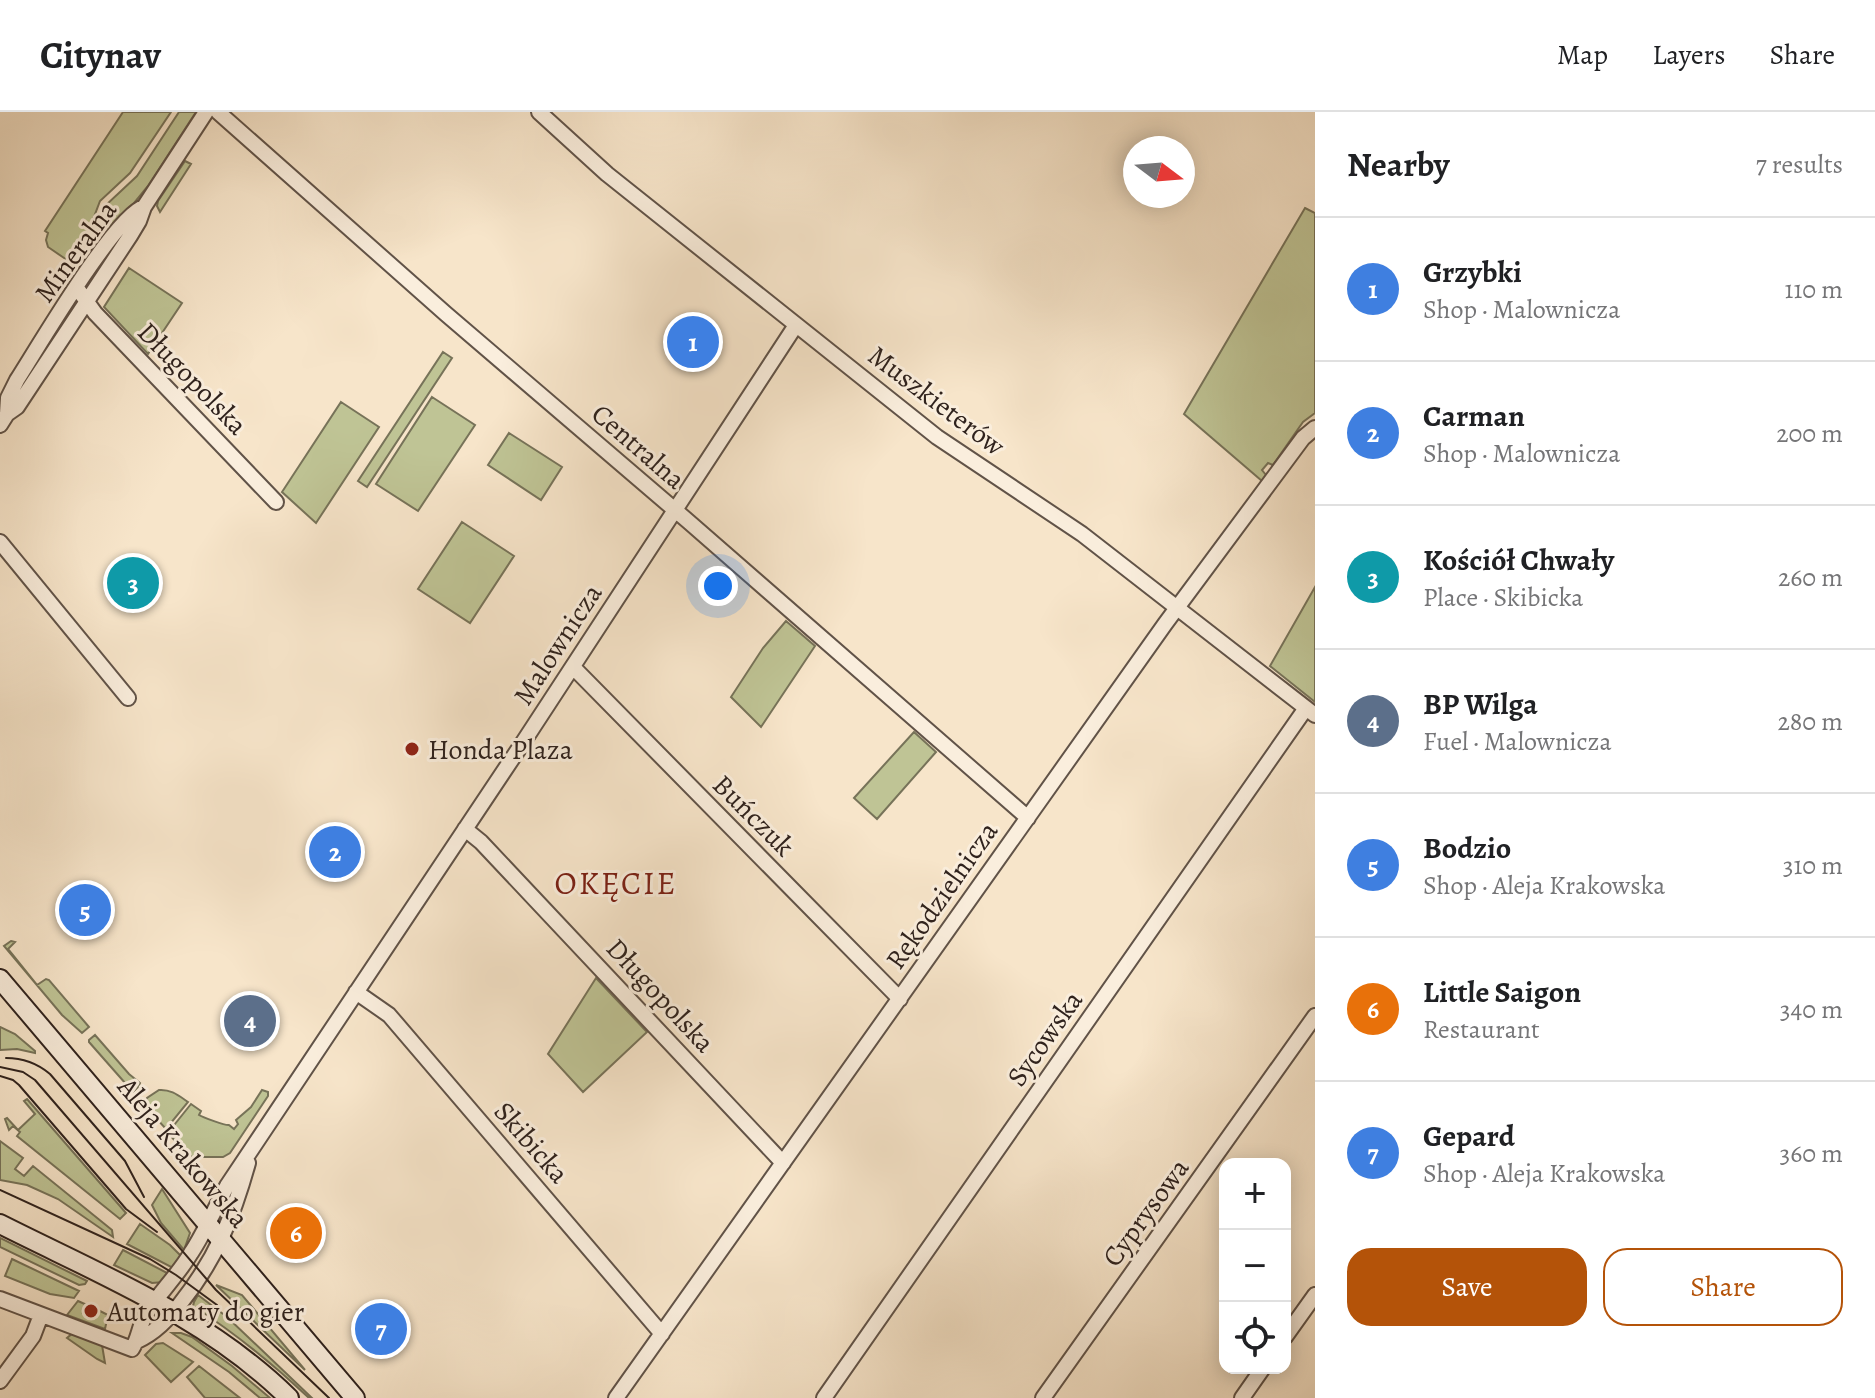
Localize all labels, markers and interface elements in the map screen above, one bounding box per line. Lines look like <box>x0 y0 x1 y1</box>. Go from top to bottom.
text: Citynav <box>40 29 161 81</box>
text: Map <box>1557 36 1608 74</box>
text: Layers <box>1652 36 1725 74</box>
text: Share <box>1769 36 1835 74</box>
north arrow <box>1123 136 1195 208</box>
text: Nearby <box>1347 141 1450 188</box>
text: 7 results <box>1756 147 1843 182</box>
street label: Mineralna <box>26 193 126 310</box>
text: Grzybki <box>1423 252 1522 292</box>
text: 1 <box>1368 272 1378 307</box>
text: 110 m <box>1785 272 1843 307</box>
text: Shop · Malownicza <box>1423 292 1620 327</box>
pin: 1 <box>667 312 719 372</box>
street label: Długopolska <box>129 314 256 444</box>
street label: Muszkieterów <box>860 337 1013 465</box>
street label: Centralna <box>583 395 693 498</box>
text: Carman <box>1423 396 1525 436</box>
text: 2 <box>1367 416 1379 451</box>
text: 200 m <box>1776 416 1843 451</box>
text: Shop · Malownicza <box>1423 436 1620 471</box>
text: Kościół Chwały <box>1423 540 1614 580</box>
pin: 3 <box>107 553 159 613</box>
text: 3 <box>1367 560 1379 595</box>
text: 260 m <box>1778 560 1843 595</box>
your location <box>698 566 738 606</box>
street label: Malownicza <box>504 576 611 713</box>
text: Place · Skibicka <box>1423 580 1583 615</box>
text: BP Wilga <box>1423 684 1538 724</box>
text: 4 <box>1367 704 1379 739</box>
text: 280 m <box>1777 704 1843 739</box>
text: Fuel · Malownicza <box>1423 724 1612 759</box>
place label: Honda Plaza <box>428 731 573 769</box>
marker: Honda Plaza <box>403 740 421 758</box>
street label: Buńczuk <box>704 766 803 865</box>
street label: Rękodzielnicza <box>877 814 1007 977</box>
pin: 2 <box>309 822 361 882</box>
text: Bodzio <box>1423 828 1511 868</box>
text: 5 <box>1367 848 1379 883</box>
text: 310 m <box>1783 848 1843 883</box>
district label: OKĘCIE <box>554 861 678 905</box>
text: Shop · Aleja Krakowska <box>1423 868 1665 903</box>
pin: 5 <box>59 880 111 940</box>
street label: Długopolska <box>597 930 723 1061</box>
text: Little Saigon <box>1423 972 1581 1012</box>
street label: Sycowska <box>998 983 1092 1094</box>
pin: 4 <box>224 991 276 1051</box>
text: 6 <box>1367 992 1379 1027</box>
text: 340 m <box>1780 992 1843 1027</box>
text: Restaurant <box>1423 1012 1540 1047</box>
street label: Aleja Krakowska <box>108 1068 258 1236</box>
street label: Skibicka <box>485 1094 577 1192</box>
text: Gepard <box>1423 1116 1515 1156</box>
text: 7 <box>1367 1136 1379 1171</box>
text: 360 m <box>1780 1136 1843 1171</box>
street label: Cyprysowa <box>1094 1151 1198 1274</box>
text: Shop · Aleja Krakowska <box>1423 1156 1665 1191</box>
map controls <box>1219 1158 1291 1374</box>
button: + <box>1219 1158 1291 1230</box>
pin: 6 <box>270 1203 322 1263</box>
button: − <box>1219 1230 1291 1302</box>
button: Save <box>1347 1248 1587 1326</box>
button: Share <box>1603 1248 1843 1326</box>
place label: Automaty do gier <box>106 1293 305 1331</box>
pin: 7 <box>355 1299 407 1359</box>
marker: Automaty do gier <box>82 1302 100 1320</box>
button: locate <box>1219 1302 1291 1374</box>

